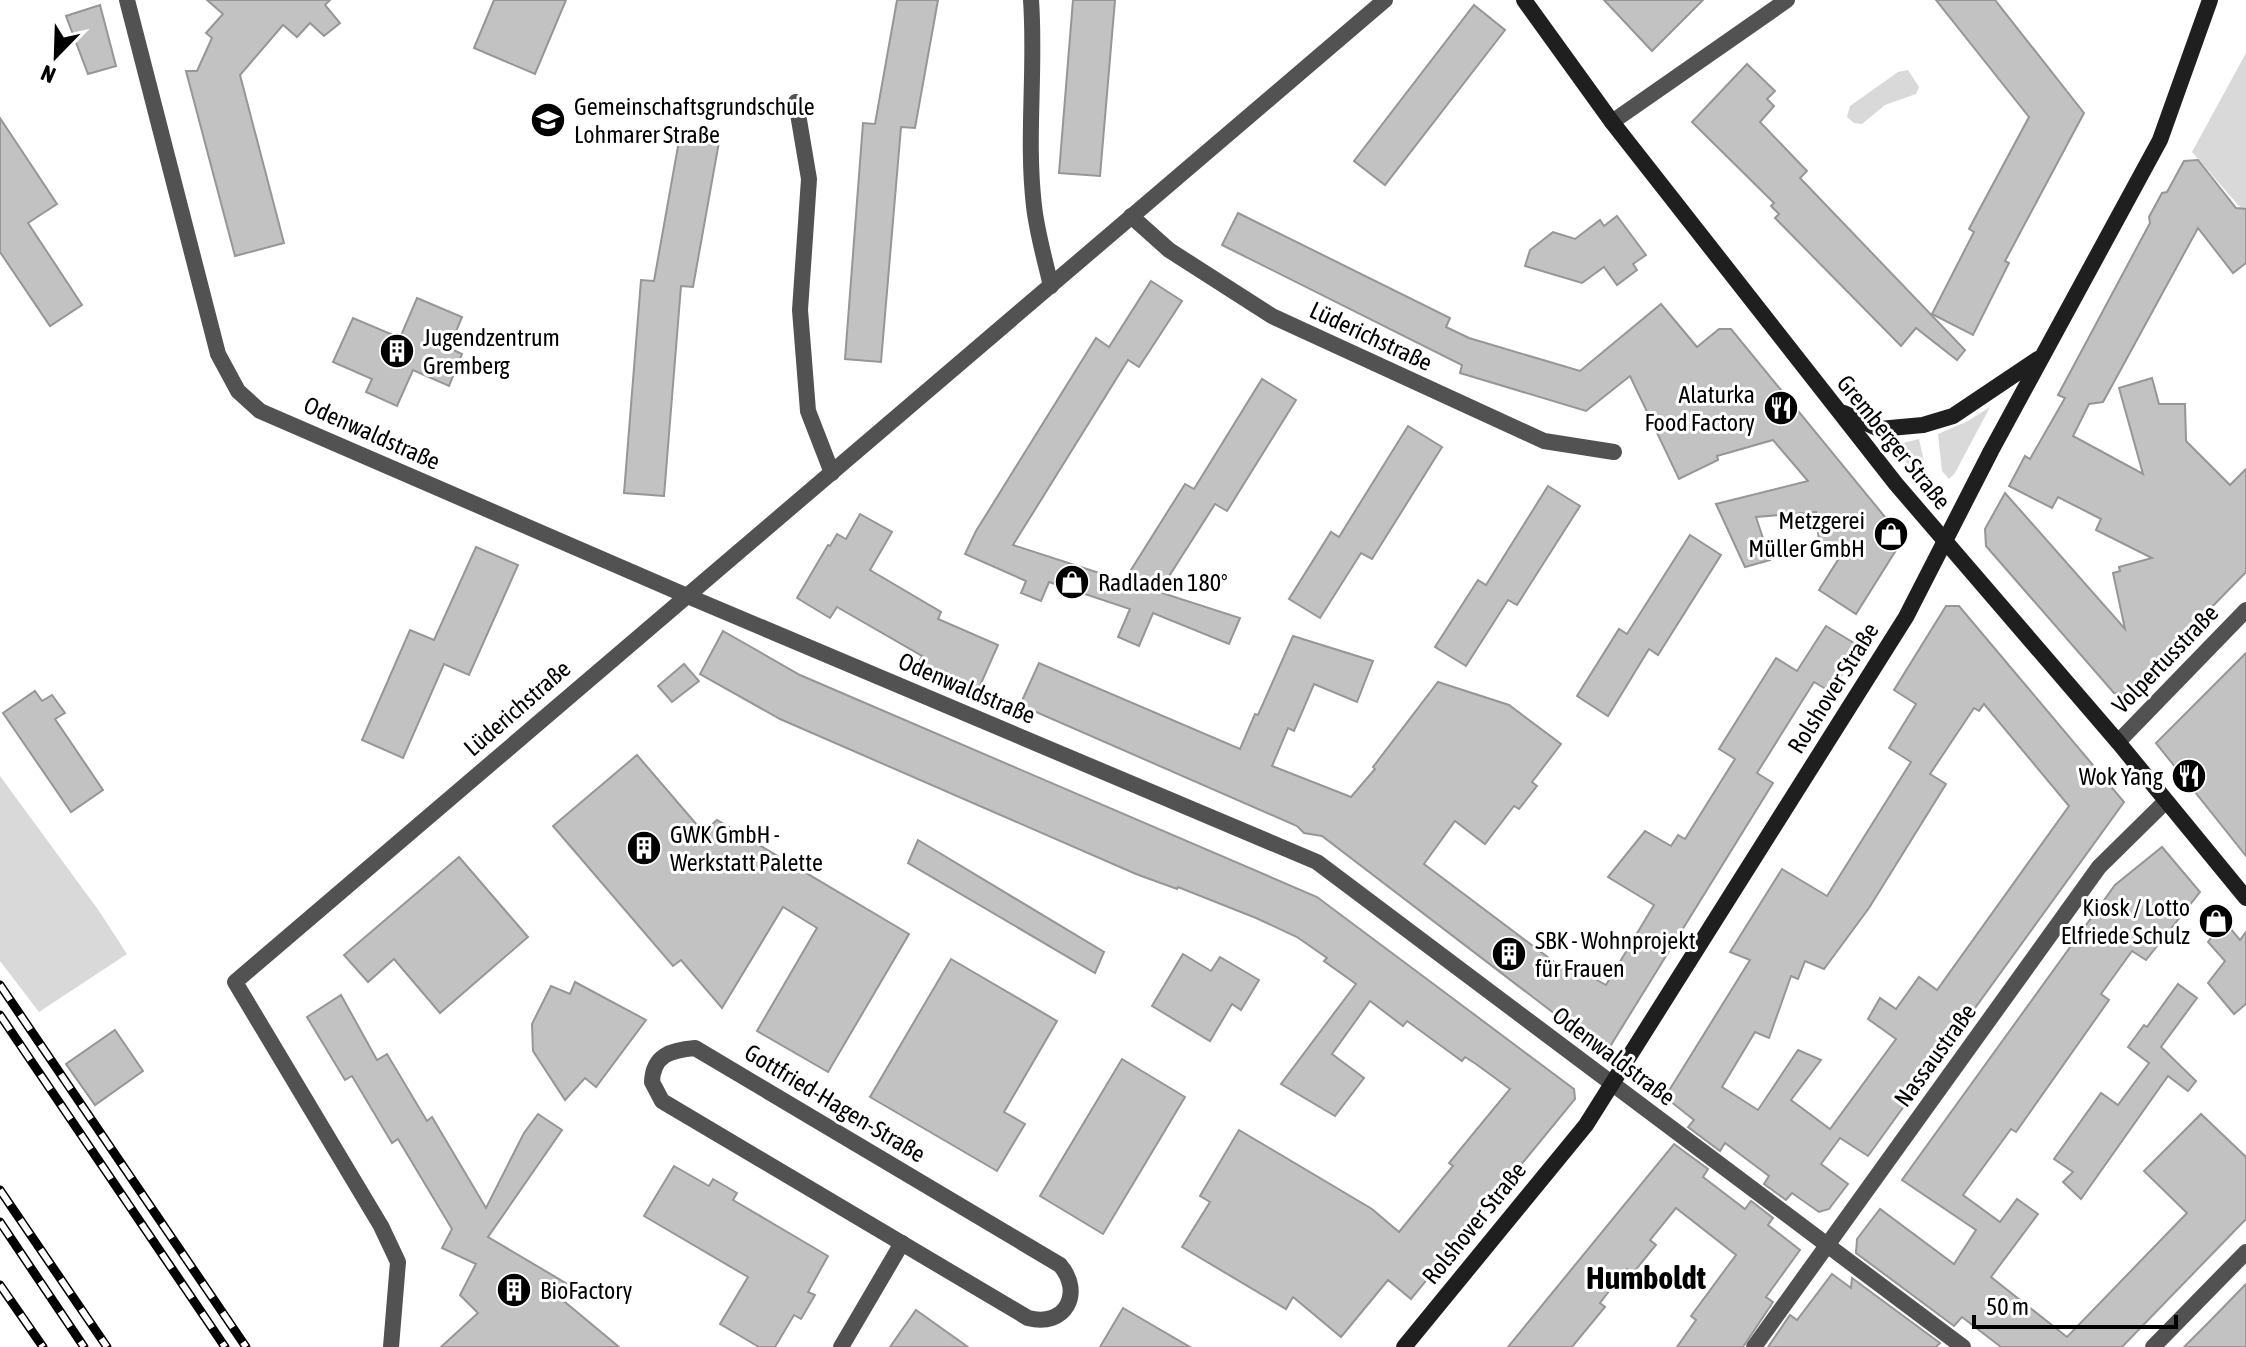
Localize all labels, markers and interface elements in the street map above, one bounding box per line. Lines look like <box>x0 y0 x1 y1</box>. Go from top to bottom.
north arrow <box>16 16 96 96</box>
text: N <box>37 60 59 89</box>
place label: Gemeinschaftsgrundschule Lohmarer Straße <box>574 93 815 148</box>
school or university icon: Gemeinschaftsgrundschule Lohmarer Straße <box>529 101 567 139</box>
street label: Lüderichstraße <box>1306 296 1436 376</box>
place label: Jugendzentrum Gremberg <box>423 324 560 379</box>
building icon: Jugendzentrum Gremberg <box>378 332 416 370</box>
street label: Gremberger Straße <box>1832 370 1956 514</box>
place label: Alaturka Food Factory <box>1644 381 1755 436</box>
restaurant icon: Alaturka Food Factory <box>1762 389 1800 427</box>
street label: Odenwaldstraße <box>300 391 444 475</box>
place label: Metzgerei Müller GmbH <box>1748 507 1865 562</box>
shop icon: Metzgerei Müller GmbH <box>1872 515 1910 553</box>
shop icon: Radladen 180° <box>1053 563 1091 601</box>
place label: Radladen 180° <box>1098 569 1228 596</box>
street label: Volpertusstraße <box>2107 599 2223 719</box>
street label: Rolshover Straße <box>1782 618 1884 758</box>
street label: Odenwaldstraße <box>895 647 1039 729</box>
street label: Lüderichstraße <box>458 655 576 761</box>
restaurant icon: Wok Yang <box>2170 757 2208 795</box>
place label: Wok Yang <box>2079 763 2164 790</box>
place label: GWK GmbH - Werkstatt Palette <box>670 821 823 876</box>
building icon: GWK GmbH - Werkstatt Palette <box>625 829 663 867</box>
place label: Kiosk / Lotto Elfriede Schulz <box>2061 894 2190 949</box>
shop icon: Kiosk / Lotto Elfriede Schulz <box>2197 902 2235 940</box>
place label: SBK - Wohnprojekt für Frauen <box>1535 927 1696 982</box>
building icon: SBK - Wohnprojekt für Frauen <box>1490 935 1528 973</box>
street label: Nassaustraße <box>1889 998 1981 1112</box>
street label: Odenwaldstraße <box>1548 1001 1680 1111</box>
street label: Gottfried-Hagen-Straße <box>740 1038 930 1168</box>
street label: Rolshover Straße <box>1417 1157 1531 1289</box>
district label: Humboldt <box>1586 1259 1707 1296</box>
building icon: BioFactory <box>495 1271 533 1309</box>
place label: BioFactory <box>540 1277 632 1304</box>
scale bar <box>1974 1279 2176 1329</box>
text: 50 m <box>1986 1293 2029 1320</box>

